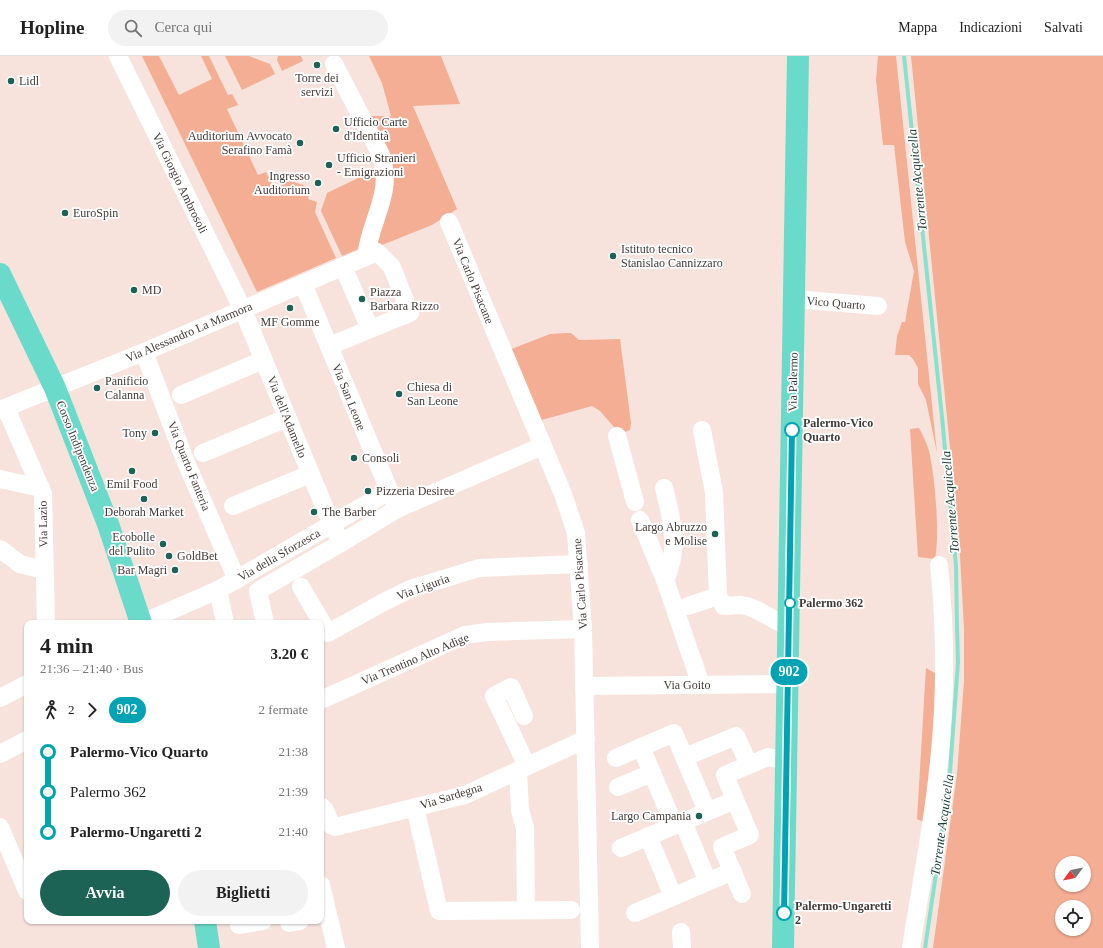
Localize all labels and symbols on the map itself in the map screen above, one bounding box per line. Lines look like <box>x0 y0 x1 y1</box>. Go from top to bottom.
marker: Torre dei servizi <box>312 60 322 70</box>
place label: Torre dei servizi <box>295 71 339 99</box>
place label: Lidl <box>19 74 40 88</box>
marker: Lidl <box>6 76 16 86</box>
place label: Ufficio Carte d'Identità <box>344 115 407 143</box>
marker: Ufficio Carte d'Identità <box>331 124 341 134</box>
water label: Torrente Acquicella <box>904 128 930 232</box>
place label: Auditorium Avvocato Serafino Famà <box>188 129 293 157</box>
street label: Via Giorgio Ambrosoli <box>150 130 211 236</box>
marker: Auditorium Avvocato Serafino Famà <box>295 138 305 148</box>
place label: Ufficio Stranieri - Emigrazioni <box>337 151 416 179</box>
marker: Ufficio Stranieri - Emigrazioni <box>324 160 334 170</box>
place label: Ingresso Auditorium <box>254 169 311 197</box>
marker: Ingresso Auditorium <box>313 178 323 188</box>
place label: EuroSpin <box>73 206 118 220</box>
marker: EuroSpin <box>60 208 70 218</box>
street label: Via Carlo Pisacane <box>449 236 497 326</box>
place label: Istituto tecnico Stanislao Cannizzaro <box>621 242 723 270</box>
marker: Istituto tecnico Stanislao Cannizzaro <box>608 251 618 261</box>
place label: MD <box>142 283 162 297</box>
marker: MD <box>129 285 139 295</box>
place label: Piazza Barbara Rizzo <box>370 285 439 313</box>
street label: Vico Quarto <box>806 293 866 313</box>
marker: Piazza Barbara Rizzo <box>357 294 367 304</box>
street label: Via Alessandro La Marmora <box>124 299 255 365</box>
marker: MF Gomme <box>285 303 295 313</box>
place label: MF Gomme <box>260 315 320 329</box>
street label: Via Palermo <box>785 352 801 412</box>
street label: Via San Leone <box>329 362 369 432</box>
place label: Panificio Calanna <box>105 374 148 402</box>
street label: Via dell'Adamello <box>264 374 310 460</box>
place label: Chiesa di San Leone <box>407 380 458 408</box>
marker: Panificio Calanna <box>92 383 102 393</box>
marker: Chiesa di San Leone <box>394 389 404 399</box>
street label: Corso Indipendenza <box>53 399 103 494</box>
place label: Palermo-Vico Quarto <box>803 416 873 444</box>
street label: Via Quarto Fanteria <box>165 419 214 513</box>
marker: Palermo-Vico Quarto <box>784 422 800 438</box>
place label: Tony <box>123 426 147 440</box>
marker: Tony <box>150 428 160 438</box>
water label: Torrente Acquicella <box>938 450 962 554</box>
place label: Consoli <box>362 451 400 465</box>
marker: Consoli <box>349 453 359 463</box>
marker: Emil Food <box>127 466 137 476</box>
place label: Emil Food <box>106 477 158 491</box>
place label: Pizzeria Desiree <box>376 484 454 498</box>
marker: Pizzeria Desiree <box>363 486 373 496</box>
marker: Deborah Market <box>139 494 149 504</box>
street label: Via Lazio <box>36 500 50 548</box>
place label: Deborah Market <box>105 505 184 519</box>
place label: The Barber <box>322 505 376 519</box>
marker: The Barber <box>309 507 319 517</box>
place label: Largo Abruzzo e Molise <box>635 520 707 548</box>
street label: Via della Sforzesca <box>235 525 323 584</box>
marker: Largo Abruzzo e Molise <box>710 529 720 539</box>
place label: Ecobolle del Pulito <box>109 530 155 558</box>
street label: Via Carlo Pisacane <box>570 538 590 630</box>
marker: Ecobolle del Pulito <box>158 539 168 549</box>
place label: GoldBet <box>177 549 218 563</box>
marker: GoldBet <box>164 551 174 561</box>
place label: Bar Magri <box>117 563 168 577</box>
marker: Bar Magri <box>170 565 180 575</box>
street label: Via Liguria <box>395 571 452 603</box>
place label: Palermo 362 <box>799 596 863 610</box>
marker: Palermo 362 <box>784 597 796 609</box>
street label: Via Trentino Alto Adige <box>359 630 471 688</box>
line badge: 902 <box>766 659 812 685</box>
street label: Via Goito <box>664 678 710 692</box>
water label: Torrente Acquicella <box>927 773 957 877</box>
street label: Via Sardegna <box>418 780 484 812</box>
place label: Largo Campania <box>611 809 692 823</box>
marker: Largo Campania <box>694 811 704 821</box>
north arrow <box>1055 856 1091 892</box>
place label: Palermo-Ungaretti 2 <box>795 899 892 927</box>
marker: Palermo-Ungaretti 2 <box>776 905 792 921</box>

